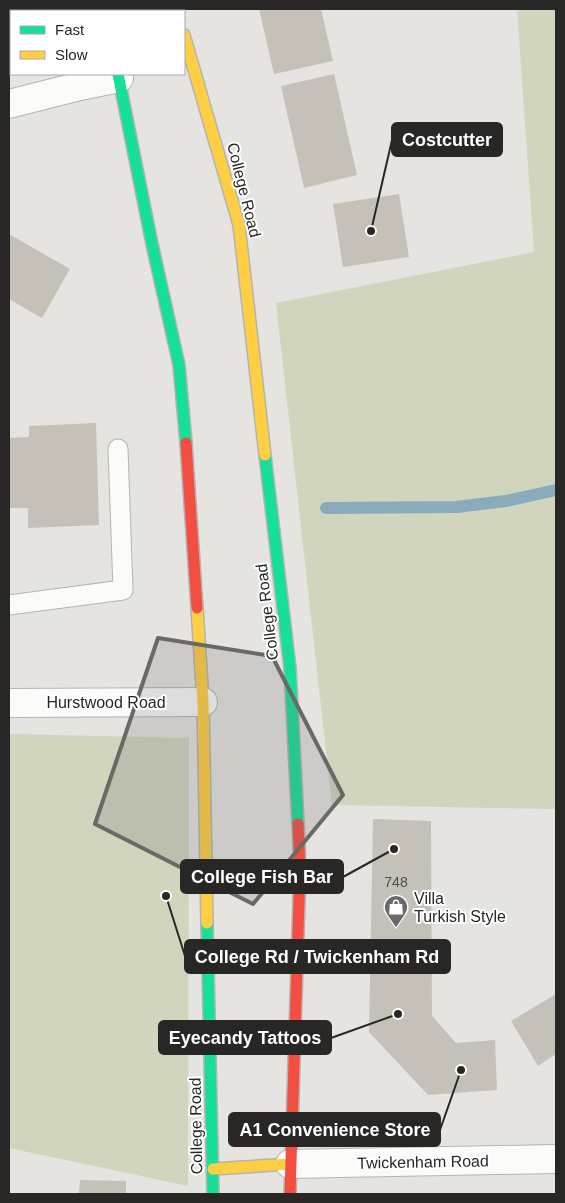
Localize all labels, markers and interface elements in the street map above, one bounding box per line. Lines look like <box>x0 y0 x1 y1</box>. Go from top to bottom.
legend <box>10 10 185 75</box>
text: Fast <box>55 21 85 38</box>
text: Slow <box>55 46 88 63</box>
callout: Costcutter <box>392 123 502 156</box>
text: Costcutter <box>402 130 492 150</box>
street label: College Road <box>224 141 264 239</box>
street label: College Road <box>253 563 281 661</box>
street label: Hurstwood Road <box>46 694 166 711</box>
callout: College Fish Bar <box>181 860 343 893</box>
text: College Fish Bar <box>191 867 333 887</box>
house number: 748 <box>384 874 408 890</box>
place label: Villa Turkish Style <box>414 890 506 925</box>
shop icon: Villa Turkish Style <box>383 894 409 928</box>
callout: College Rd / Twickenham Rd <box>185 940 450 973</box>
text: College Rd / Twickenham Rd <box>195 947 439 967</box>
callout: Eyecandy Tattoos <box>159 1021 331 1054</box>
text: Eyecandy Tattoos <box>169 1028 321 1048</box>
street label: College Road <box>187 1077 205 1175</box>
callout: A1 Convenience Store <box>229 1113 440 1146</box>
text: A1 Convenience Store <box>239 1120 431 1140</box>
street label: Twickenham Road <box>357 1152 489 1172</box>

